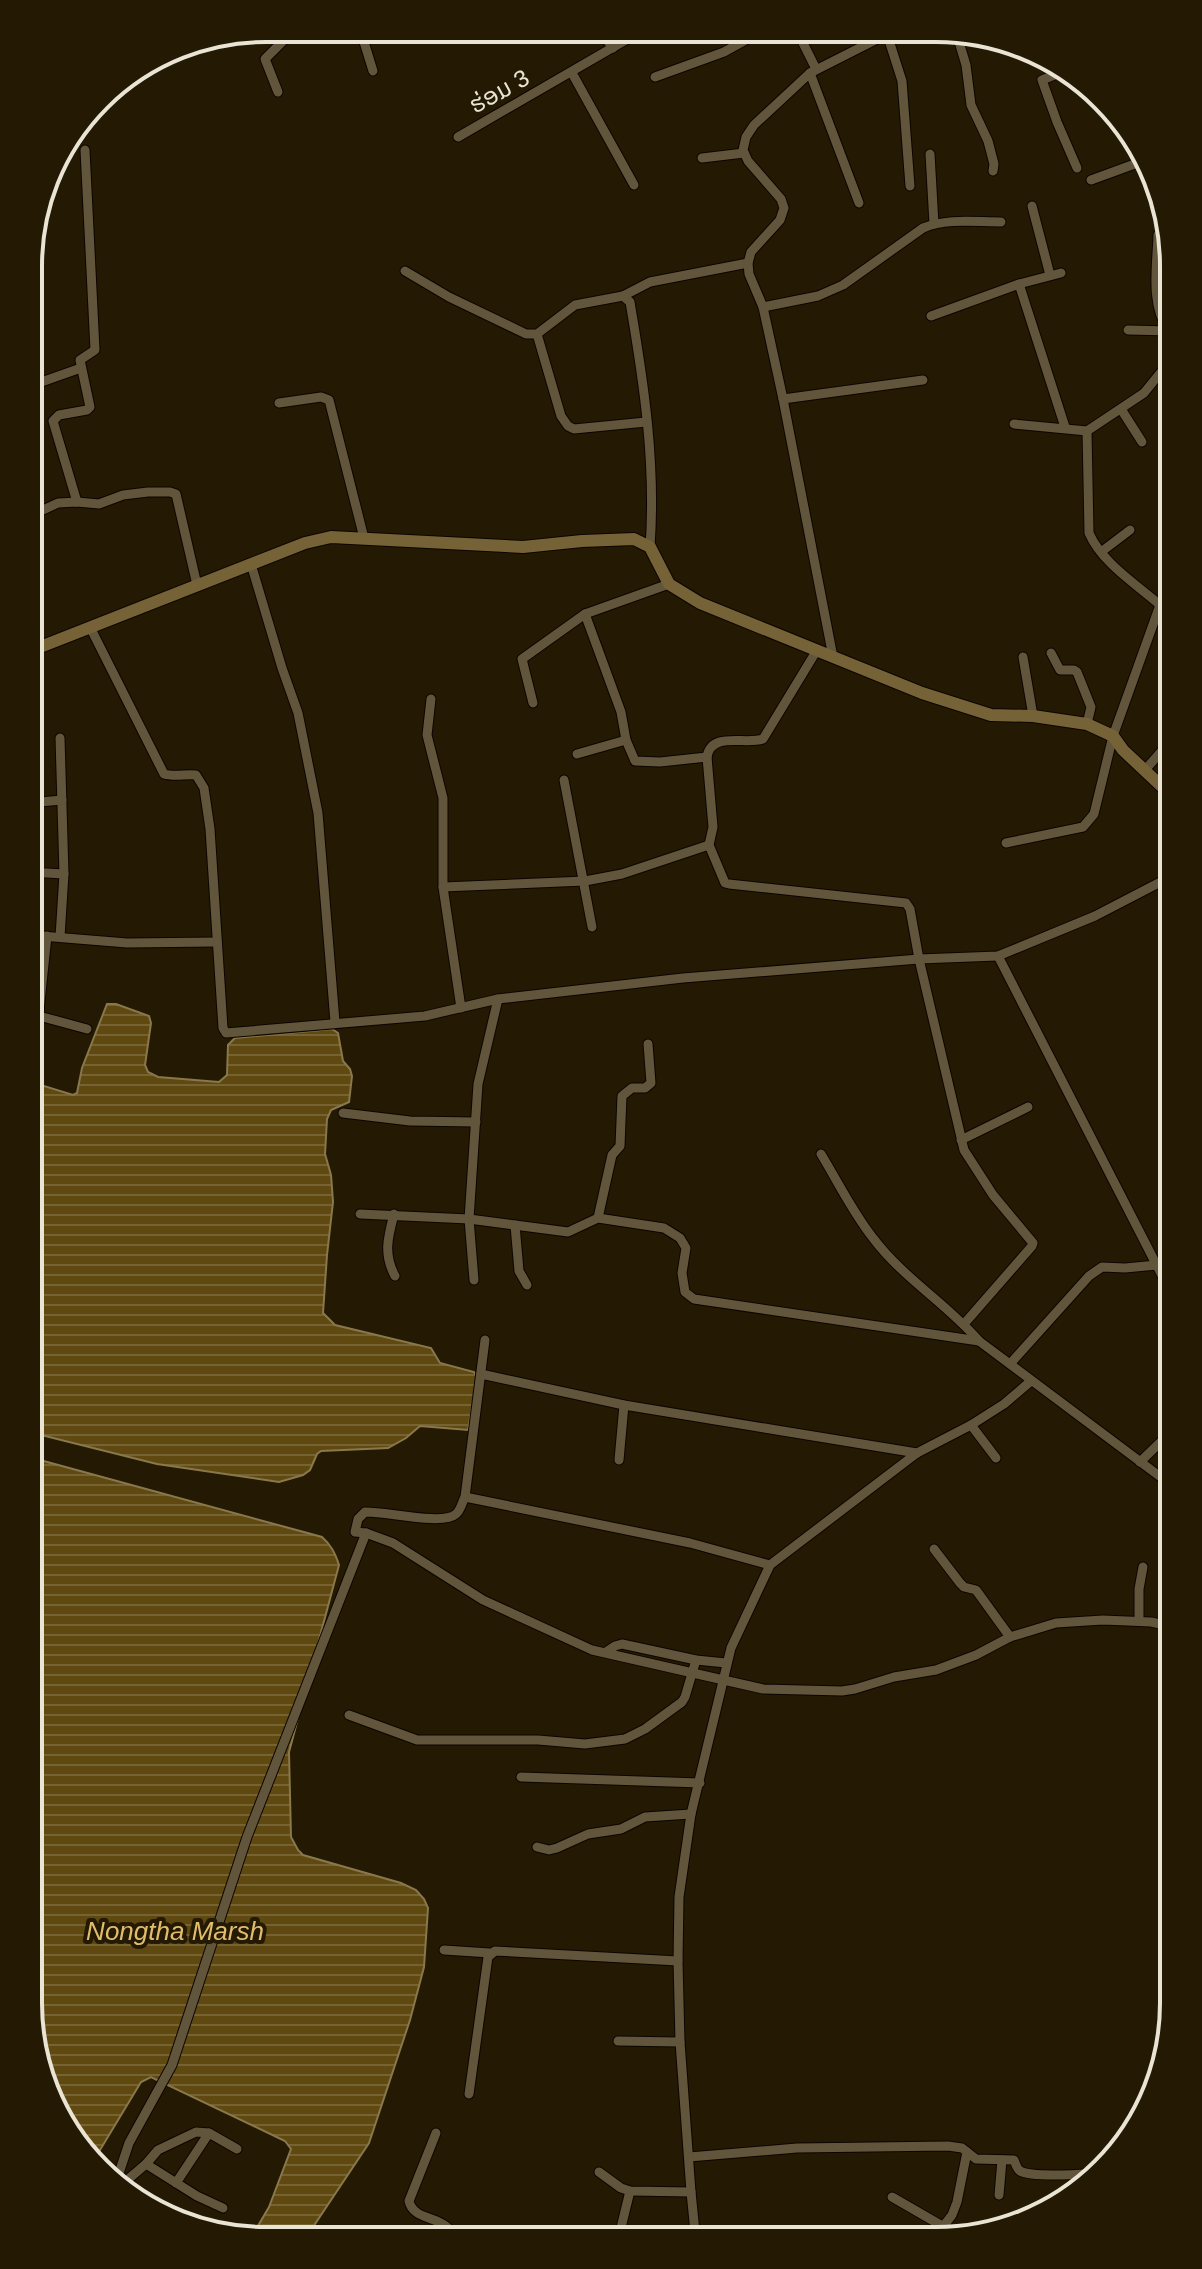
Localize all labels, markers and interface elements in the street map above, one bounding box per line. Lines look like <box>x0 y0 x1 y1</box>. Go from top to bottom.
street label: ຮ່ອມ 3 <box>464 64 534 118</box>
water label: Nongtha Marsh <box>86 1916 264 1946</box>

